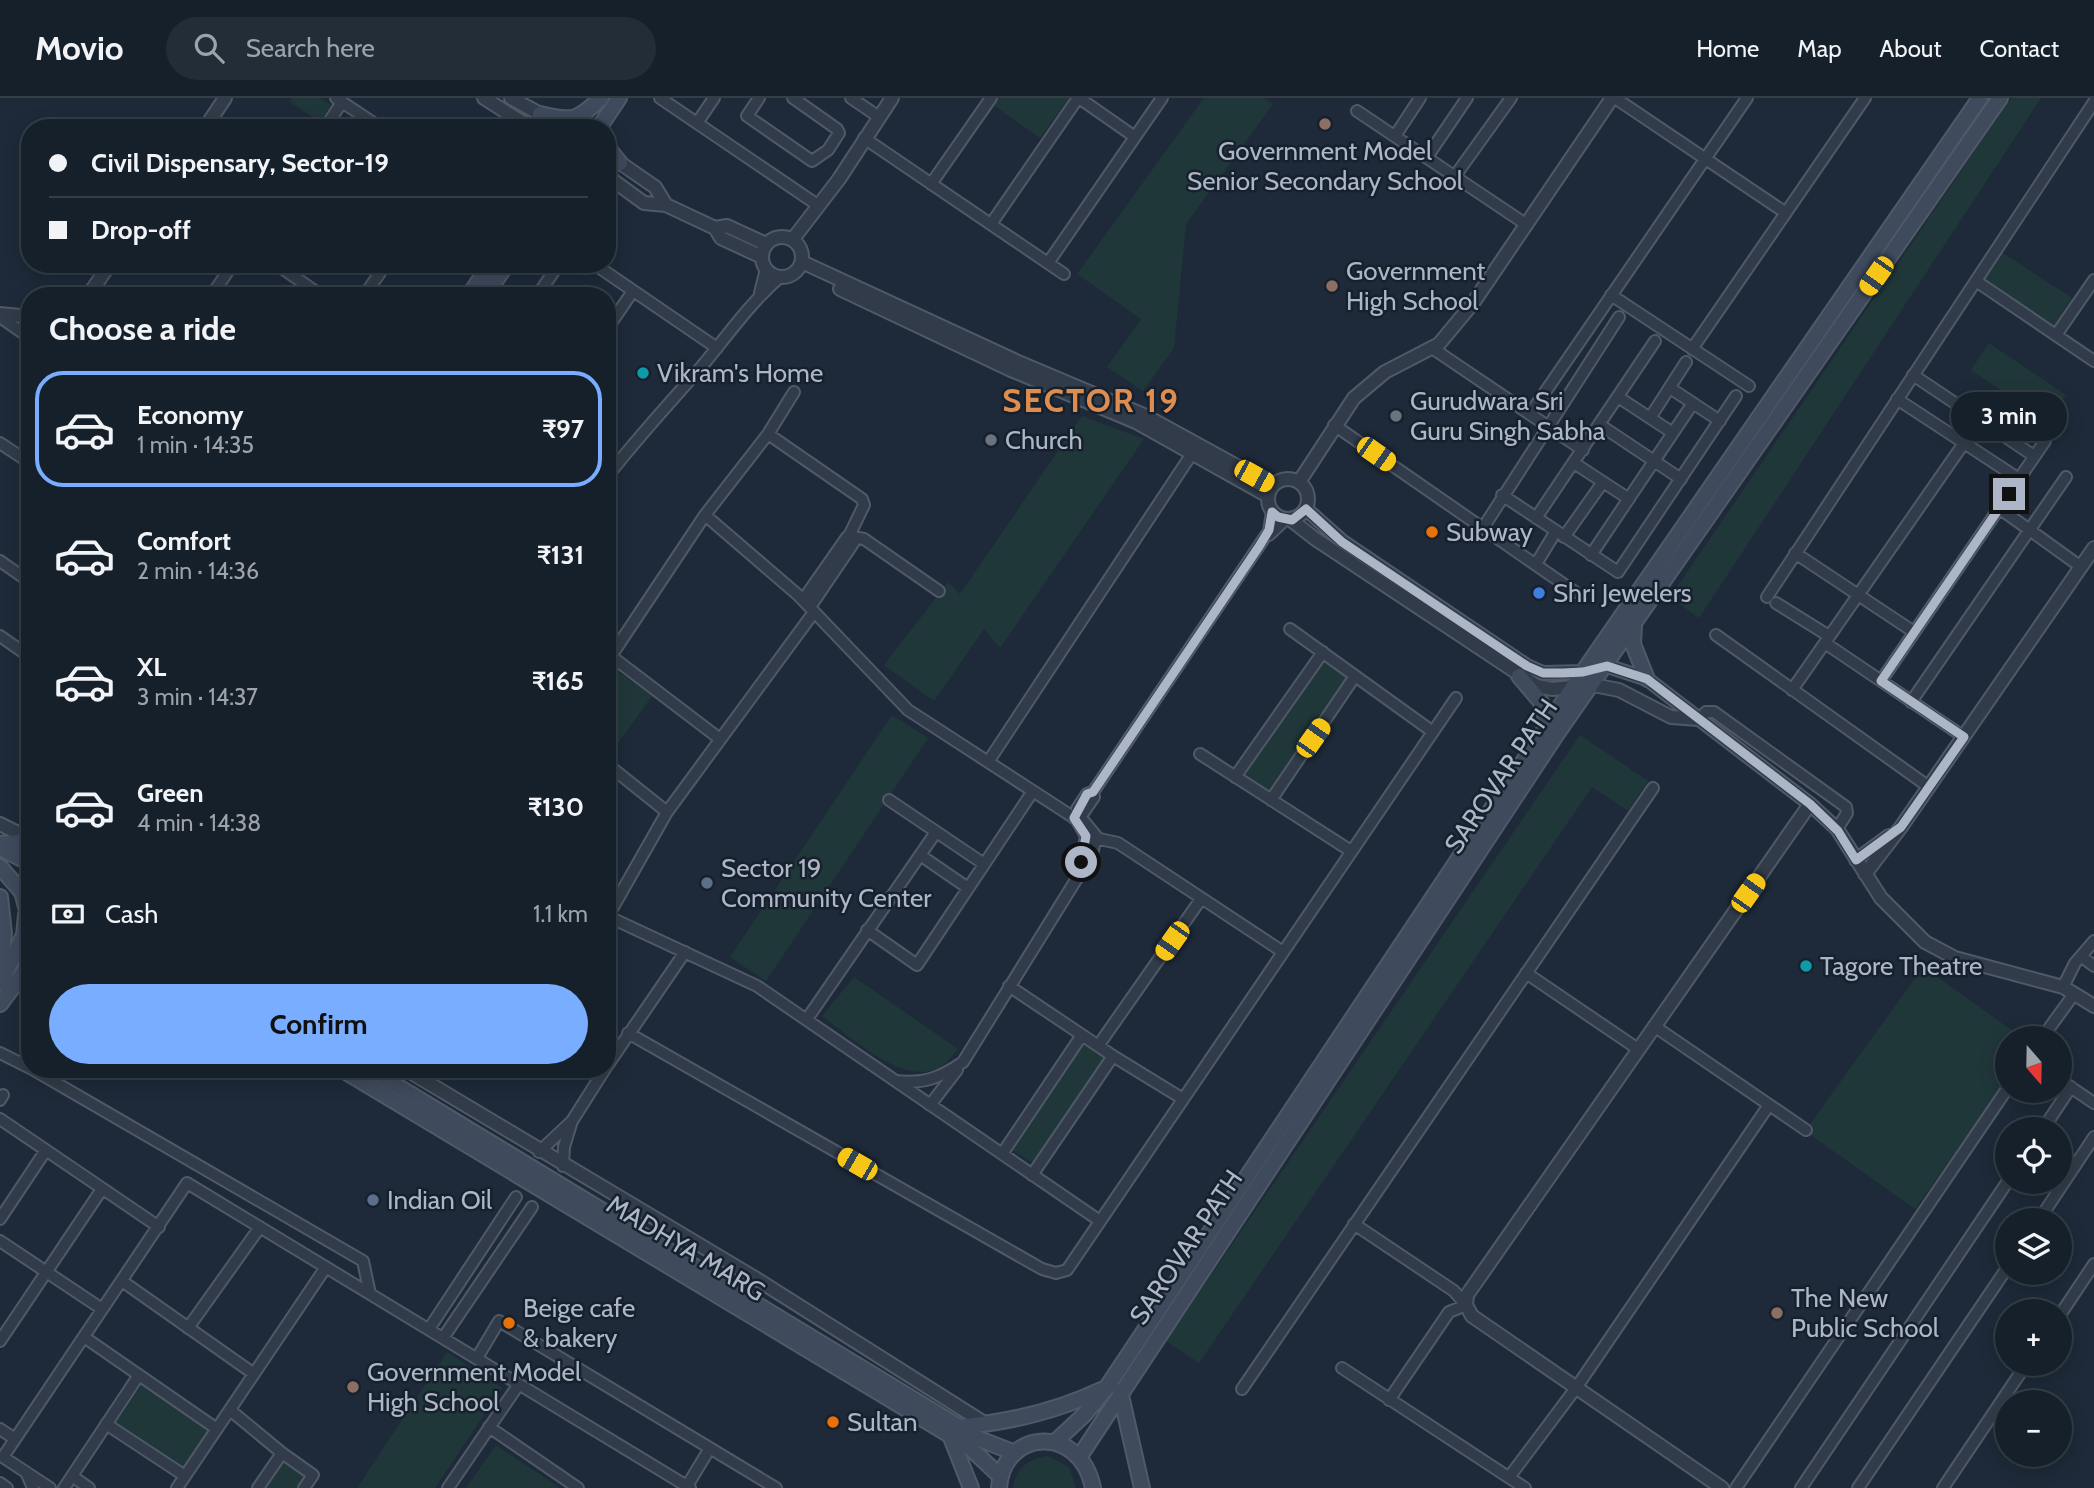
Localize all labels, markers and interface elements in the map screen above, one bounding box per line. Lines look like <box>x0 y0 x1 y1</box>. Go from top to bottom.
search box <box>166 17 656 80</box>
text: Movio <box>35 28 124 68</box>
icon: search <box>190 29 228 67</box>
text: Search here <box>246 32 375 64</box>
text: Home <box>1696 34 1759 63</box>
text: Map <box>1797 34 1842 63</box>
text: About <box>1880 34 1942 63</box>
text: Contact <box>1980 34 2059 63</box>
marker: Government Model Senior Secondary School <box>1317 116 1333 132</box>
place label: Government Model Senior Secondary School <box>1187 135 1463 197</box>
text: Civil Dispensary, Sector-19 <box>91 147 389 179</box>
text: Drop-off <box>91 214 191 246</box>
car <box>1856 253 1897 299</box>
place label: Government High School <box>1346 255 1485 317</box>
marker: Government High School <box>1324 278 1340 294</box>
text: Choose a ride <box>49 309 236 348</box>
place label: Vikram's Home <box>657 357 823 389</box>
marker: Vikram's Home <box>635 365 651 381</box>
district label: SECTOR 19 <box>1002 380 1180 420</box>
place label: Gurudwara Sri Guru Singh Sabha <box>1410 385 1606 447</box>
callout: 3 min <box>1951 392 2067 442</box>
icon: car <box>53 398 116 461</box>
text: Economy <box>137 399 243 431</box>
text: 3 min <box>1981 402 2037 430</box>
marker: Gurudwara Sri Guru Singh Sabha <box>1388 408 1404 424</box>
text: ₹97 <box>542 413 584 445</box>
place label: Church <box>1005 424 1083 456</box>
text: 1 min · 14:35 <box>137 431 254 459</box>
marker: Church <box>983 432 999 448</box>
car <box>1353 433 1400 475</box>
car <box>1231 457 1278 495</box>
route end <box>1993 478 2025 510</box>
place label: Subway <box>1446 516 1533 548</box>
icon: car <box>53 524 116 587</box>
marker: Subway <box>1424 524 1440 540</box>
text: Comfort <box>137 525 231 557</box>
text: ₹131 <box>537 539 584 571</box>
text: 2 min · 14:36 <box>137 557 259 585</box>
place label: Shri Jewelers <box>1553 577 1692 609</box>
marker: Shri Jewelers <box>1531 585 1547 601</box>
icon: car <box>53 650 116 713</box>
text: XL <box>137 651 166 683</box>
text: ₹165 <box>532 665 584 697</box>
text: 3 min · 14:37 <box>137 683 258 711</box>
street label: SAROVAR PATH <box>1438 693 1564 859</box>
car <box>1293 715 1334 761</box>
icon: car <box>53 776 116 839</box>
text: Green <box>137 777 204 809</box>
text: ₹130 <box>528 791 584 823</box>
text: 4 min · 14:38 <box>137 809 261 837</box>
route start <box>1065 846 1097 878</box>
place label: Sector 19 Community Center <box>721 852 932 914</box>
car <box>1728 870 1769 916</box>
marker: Sector 19 Community Center <box>699 875 715 891</box>
icon: cash <box>49 895 87 933</box>
text: Cash <box>105 898 158 930</box>
text: 1.1 km <box>533 900 588 928</box>
car <box>1152 918 1193 964</box>
place label: Tagore Theatre <box>1820 950 1982 982</box>
marker: Tagore Theatre <box>1798 958 1814 974</box>
button: Confirm <box>49 984 588 1064</box>
north arrow <box>1995 1026 2072 1102</box>
map controls <box>1995 1026 2072 1467</box>
button: locate <box>1995 1117 2072 1194</box>
car <box>834 1144 881 1184</box>
street label: SAROVAR PATH <box>1123 1164 1249 1330</box>
place label: Indian Oil <box>387 1184 492 1216</box>
street label: MADHYA MARG <box>601 1188 771 1308</box>
marker: Indian Oil <box>365 1192 381 1208</box>
button: layers <box>1995 1208 2072 1285</box>
place label: The New Public School <box>1791 1282 1939 1344</box>
place label: Beige cafe & bakery <box>523 1292 635 1354</box>
button: + <box>1995 1299 2072 1376</box>
marker: The New Public School <box>1769 1305 1785 1321</box>
marker: Beige cafe & bakery <box>501 1315 517 1331</box>
place label: Government Model High School <box>367 1356 581 1418</box>
marker: Government Model High School <box>345 1379 361 1395</box>
button: − <box>1995 1390 2072 1467</box>
place label: Sultan <box>847 1406 917 1438</box>
marker: Sultan <box>825 1414 841 1430</box>

